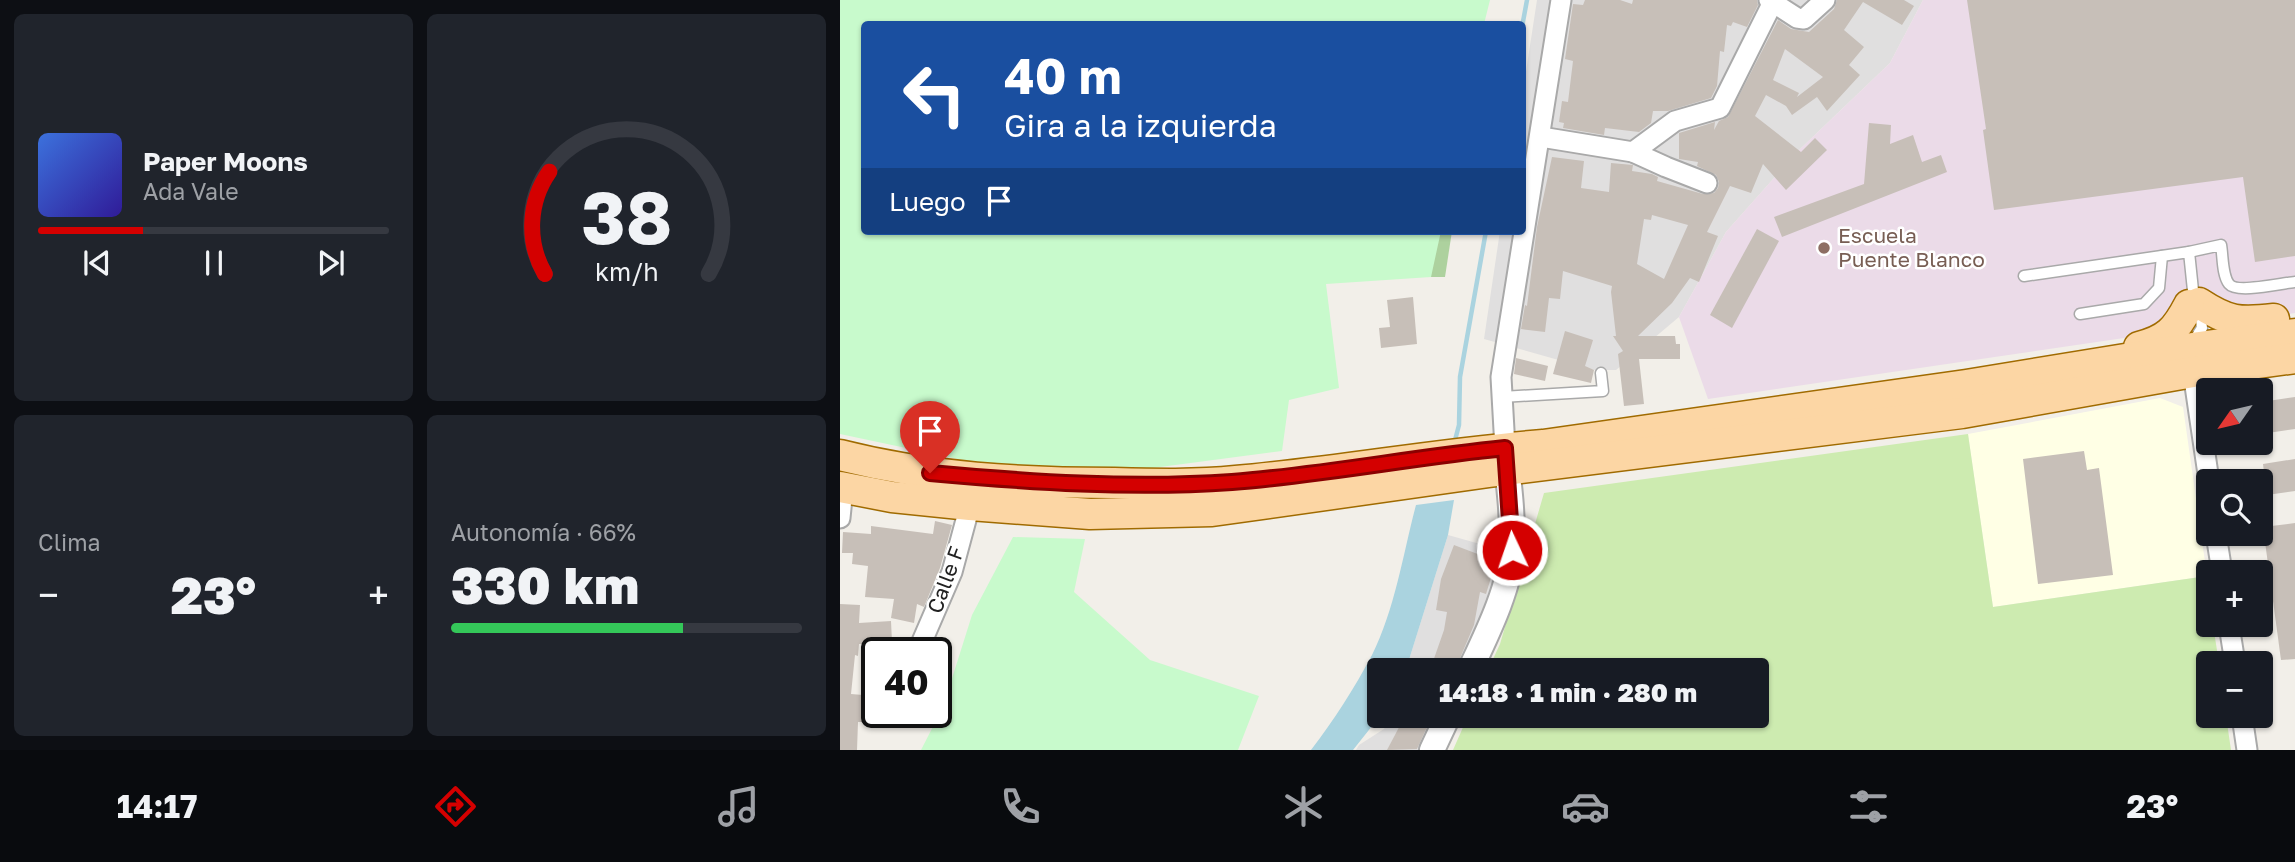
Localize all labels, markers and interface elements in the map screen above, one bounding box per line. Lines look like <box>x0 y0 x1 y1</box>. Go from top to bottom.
text: 40 m <box>1004 46 1122 105</box>
icon: left <box>889 49 980 140</box>
text: Gira a la izquierda <box>1004 106 1277 144</box>
text: Paper Moons <box>143 146 308 177</box>
text: 38 <box>581 173 672 260</box>
text: Ada Vale <box>143 177 239 205</box>
icon: arrive <box>980 182 1018 220</box>
text: Luego <box>889 186 966 217</box>
place label: Escuela Puente Blanco <box>1838 222 1985 272</box>
marker: Escuela Puente Blanco <box>1816 240 1832 256</box>
icon: previous <box>78 244 116 282</box>
icon: pause <box>195 244 233 282</box>
icon: next <box>312 244 350 282</box>
text: km/h <box>595 256 658 287</box>
north arrow <box>2196 378 2273 455</box>
map controls <box>2196 378 2273 728</box>
pin <box>900 401 960 473</box>
icon: arrive <box>911 412 949 450</box>
button: search <box>2196 469 2273 546</box>
position arrow <box>1475 513 1549 587</box>
text: Autonomía · 66% <box>451 518 636 546</box>
text: Clima <box>38 528 101 556</box>
street label: Calle F <box>921 543 969 617</box>
text: 330 km <box>451 553 639 615</box>
button: + <box>2196 560 2273 637</box>
text: 23° <box>171 563 256 625</box>
text: − <box>38 572 59 617</box>
text: + <box>368 572 389 617</box>
speed limit sign: 40 <box>861 637 952 728</box>
button: − <box>2196 651 2273 728</box>
text: 14:18 · 1 min · 280 m <box>1439 677 1697 708</box>
icon: directions <box>431 782 480 831</box>
icon: music <box>714 782 763 831</box>
icon: phone <box>996 782 1045 831</box>
icon: climate <box>1279 782 1328 831</box>
icon: car <box>1561 782 1610 831</box>
icon: filters <box>1844 782 1893 831</box>
text: 14:17 <box>117 787 197 825</box>
text: 23° <box>2127 787 2178 825</box>

